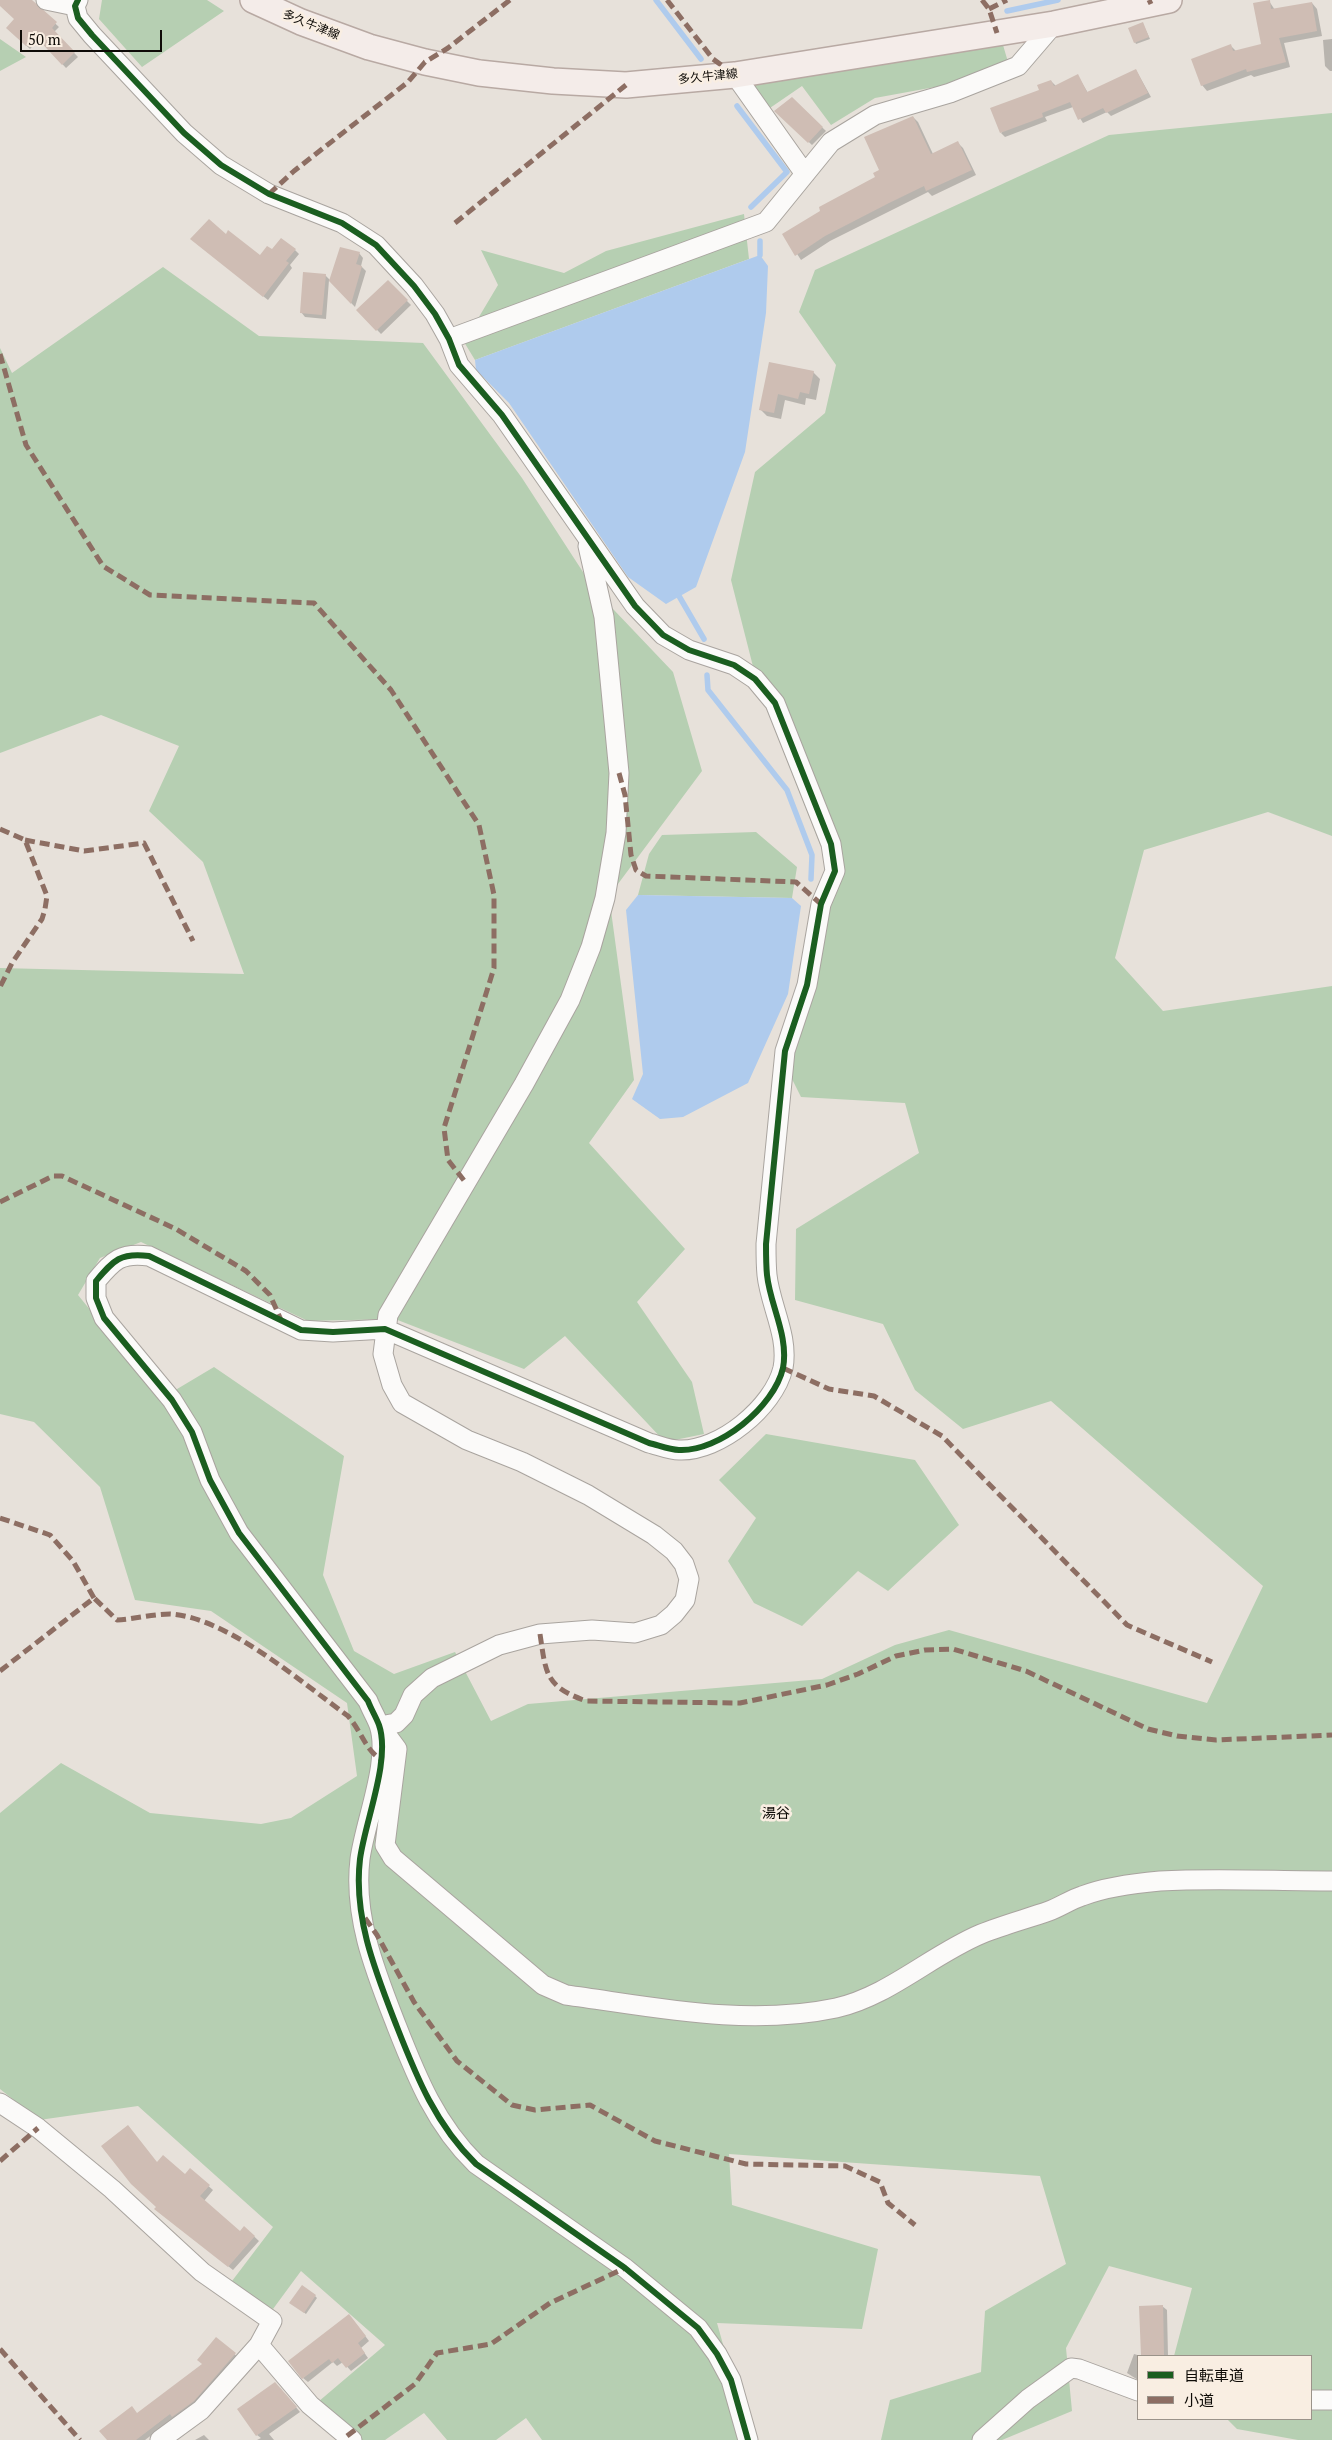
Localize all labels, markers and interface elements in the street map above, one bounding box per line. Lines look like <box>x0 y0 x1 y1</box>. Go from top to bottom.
street label: 多久牛津線 <box>280 7 342 43</box>
scale bar <box>22 20 165 52</box>
text: 50 m <box>28 29 61 49</box>
street label: 多久牛津線 <box>677 67 739 87</box>
district label: 湯谷 <box>762 1806 790 1822</box>
legend <box>1137 2355 1312 2420</box>
text: 自転車道 <box>1184 2365 1244 2385</box>
text: 小道 <box>1184 2390 1214 2410</box>

